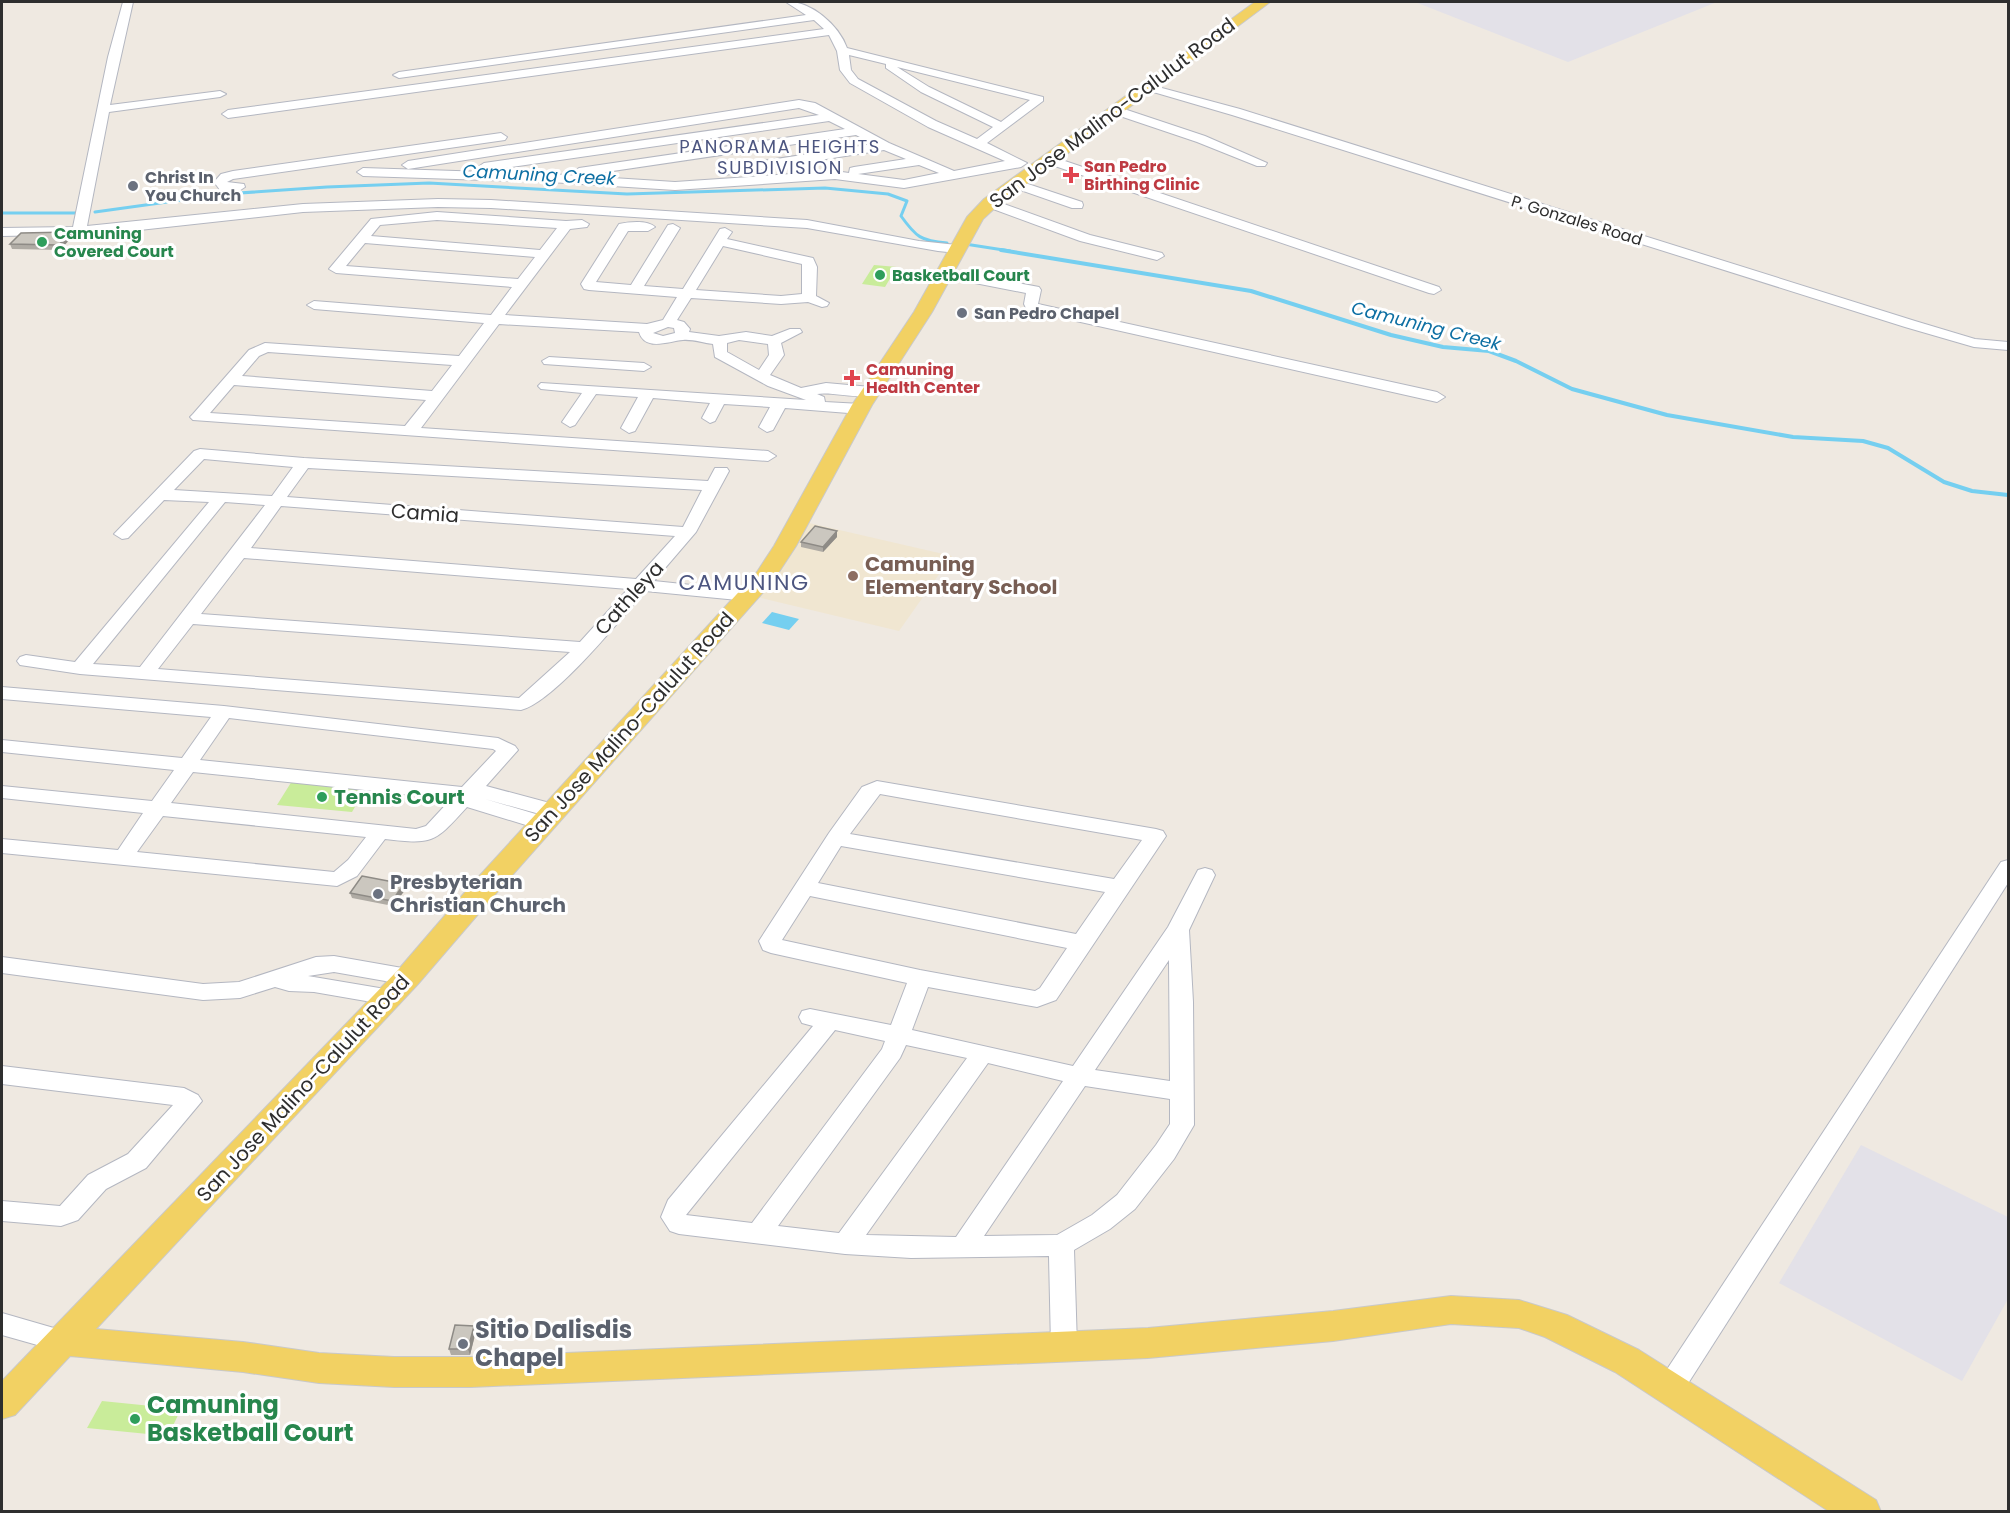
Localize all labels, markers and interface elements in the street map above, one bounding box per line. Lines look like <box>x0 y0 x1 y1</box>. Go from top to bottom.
street label: San Jose Malino-Calulut Road <box>983 11 1241 215</box>
district label: PANORAMA HEIGHTS SUBDIVISION <box>679 134 881 180</box>
place label: San Pedro Birthing Clinic <box>1084 155 1200 196</box>
water label: Camuning Creek <box>462 158 617 191</box>
place label: Christ In You Church <box>145 166 241 207</box>
marker: San Pedro Birthing Clinic <box>1062 166 1080 184</box>
marker: Christ In You Church <box>126 179 140 193</box>
street label: P. Gonzales Road <box>1508 190 1645 251</box>
place label: Camuning Covered Court <box>54 222 174 263</box>
marker: Camuning Covered Court <box>35 235 49 249</box>
place label: Basketball Court <box>892 264 1030 287</box>
marker: Basketball Court <box>873 268 887 282</box>
water label: Camuning Creek <box>1349 295 1504 356</box>
place label: San Pedro Chapel <box>974 302 1119 325</box>
marker: San Pedro Chapel <box>955 306 969 320</box>
place label: Camuning Health Center <box>866 358 980 399</box>
marker: Camuning Health Center <box>843 369 861 387</box>
street label: Camia <box>390 497 460 529</box>
place label: Camuning Elementary School <box>865 550 1057 601</box>
street label: Cathleya <box>588 555 670 641</box>
district label: CAMUNING <box>678 567 810 598</box>
marker: Camuning Elementary School <box>846 569 860 583</box>
street label: San Jose Malino-Calulut Road <box>518 606 740 848</box>
place label: Tennis Court <box>334 783 465 811</box>
marker: Tennis Court <box>315 790 329 804</box>
place label: Presbyterian Christian Church <box>390 868 566 919</box>
marker: Presbyterian Christian Church <box>371 887 385 901</box>
street label: San Jose Malino-Calulut Road <box>190 968 416 1208</box>
place label: Sitio Dalisdis Chapel <box>475 1313 632 1374</box>
marker: Sitio Dalisdis Chapel <box>456 1337 470 1351</box>
place label: Camuning Basketball Court <box>147 1388 353 1449</box>
marker: Camuning Basketball Court <box>128 1412 142 1426</box>

